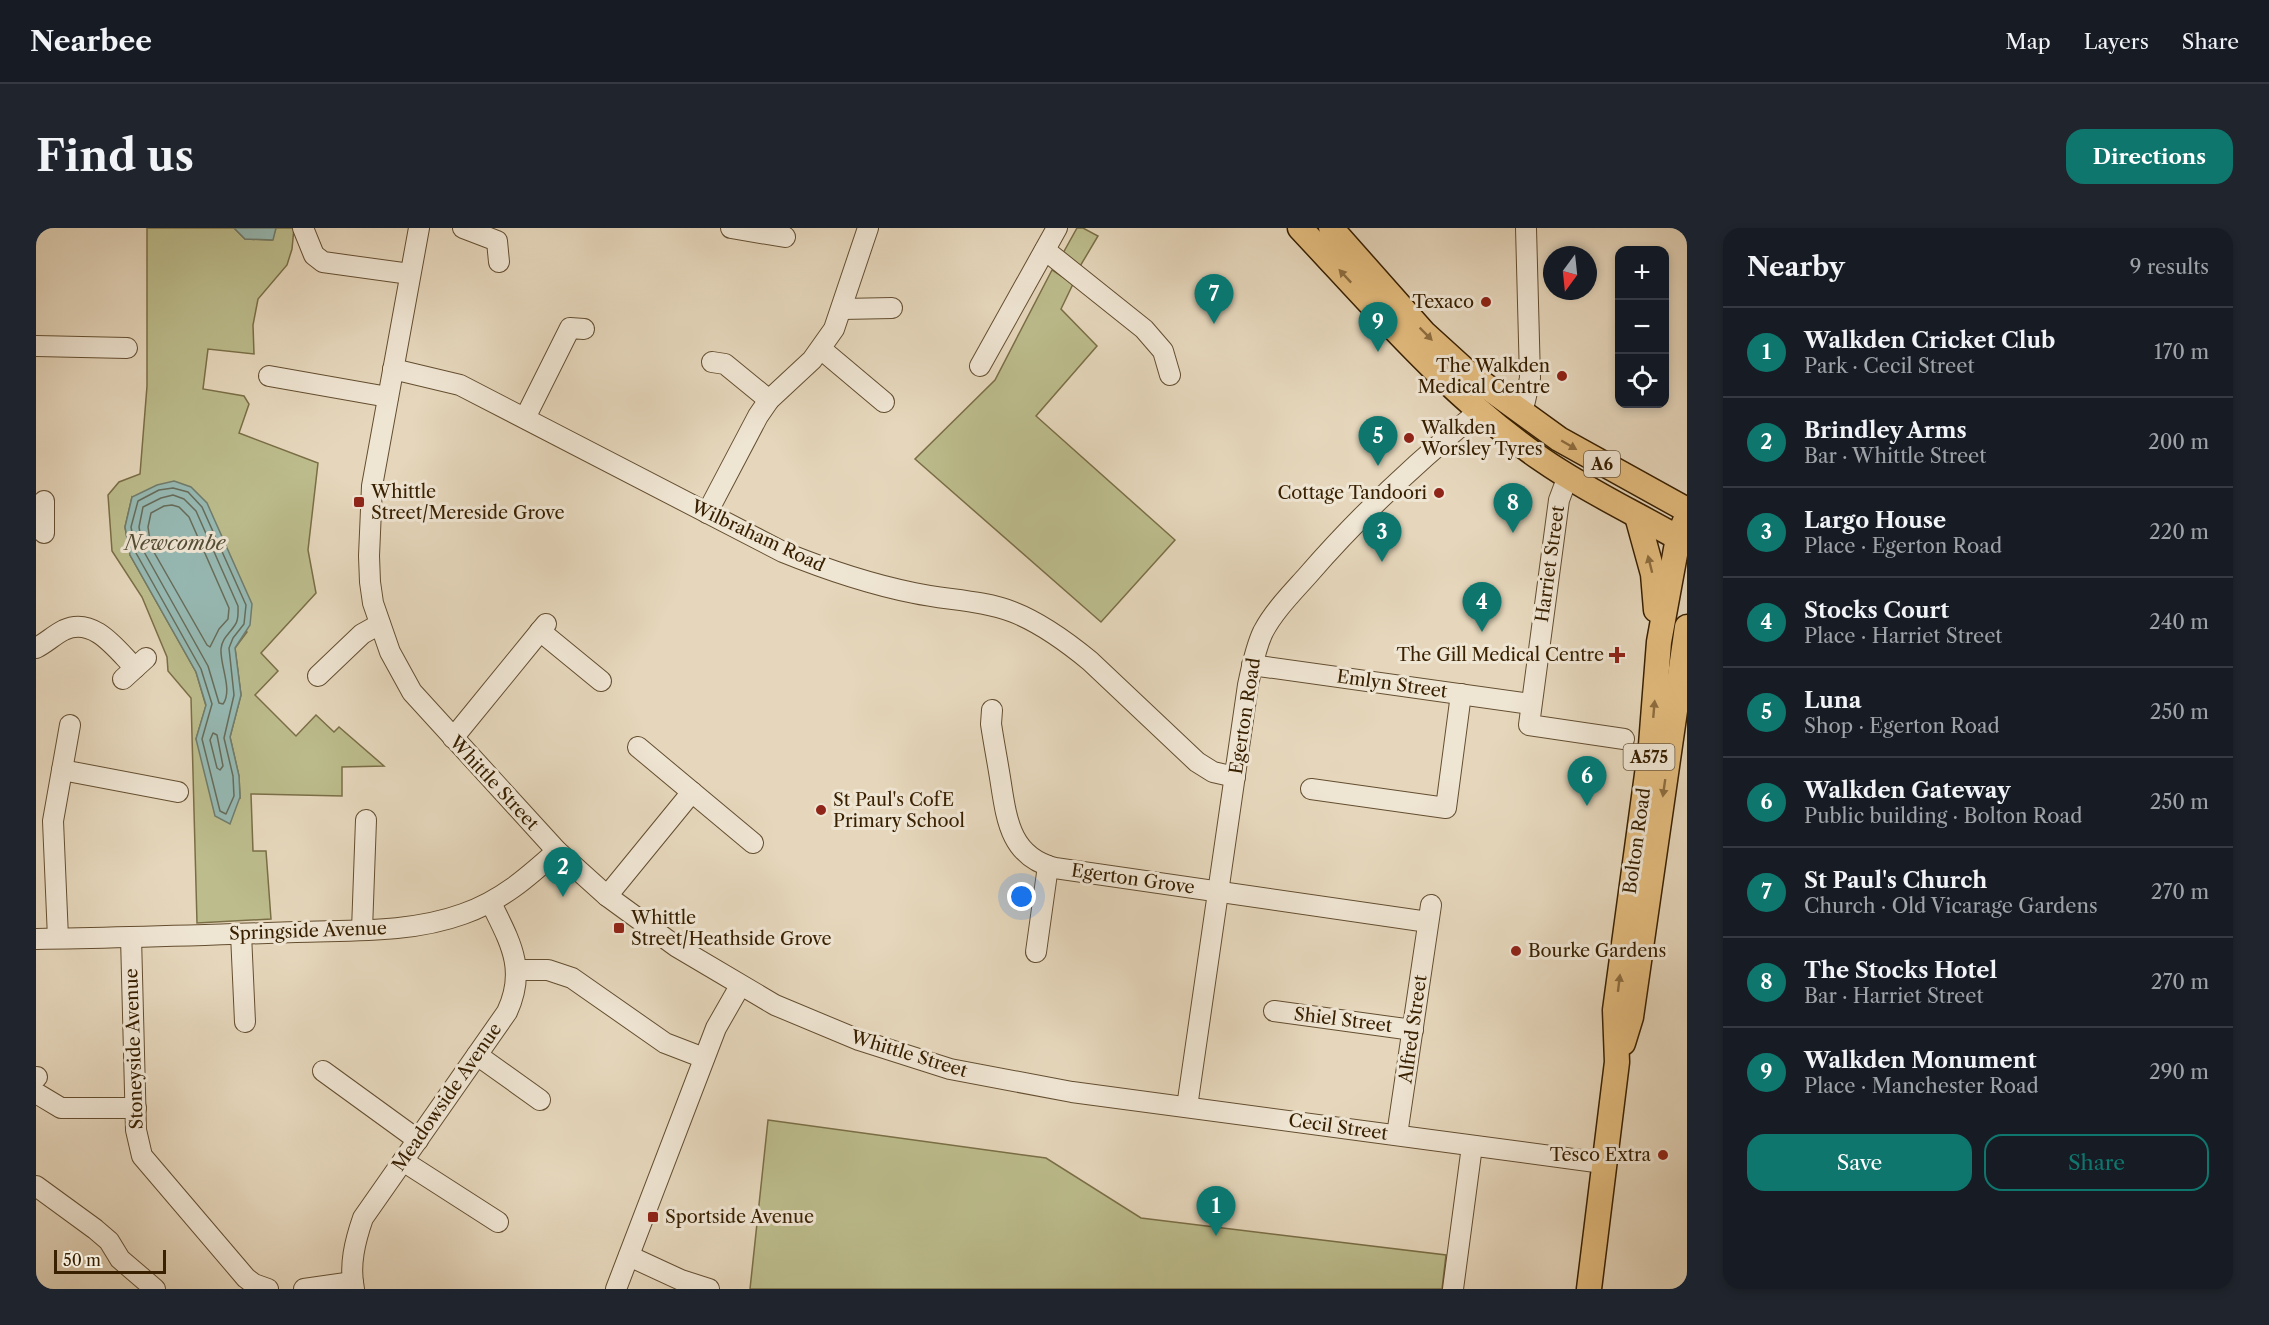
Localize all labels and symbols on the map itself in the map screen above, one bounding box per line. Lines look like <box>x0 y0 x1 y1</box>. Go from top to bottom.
north arrow <box>1543 246 1597 300</box>
one-way arrow <box>1338 269 1352 284</box>
pin: 7 <box>1194 274 1234 324</box>
place label: Texaco <box>1412 291 1474 313</box>
marker: Texaco <box>1479 295 1493 309</box>
pin: 9 <box>1358 302 1398 352</box>
one-way arrow <box>1419 327 1433 342</box>
place label: The Walkden Medical Centre <box>1418 355 1550 398</box>
marker: The Walkden Medical Centre <box>1555 369 1569 383</box>
pin: 5 <box>1358 416 1398 466</box>
place label: Walkden Worsley Tyres <box>1420 417 1543 460</box>
marker: Walkden Worsley Tyres <box>1402 431 1416 445</box>
one-way arrow <box>1561 439 1577 450</box>
road number: A6 <box>1584 451 1620 477</box>
place label: Whittle Street/Mereside Grove <box>370 481 565 524</box>
place label: Cottage Tandoori <box>1277 482 1428 504</box>
pin: 8 <box>1494 484 1532 533</box>
marker: Cottage Tandoori <box>1432 486 1446 500</box>
marker: Whittle Street/Mereside Grove <box>352 495 366 509</box>
street label: Wilbraham Road <box>687 495 828 577</box>
street label: Harriet Street <box>1531 504 1569 624</box>
pin: 3 <box>1362 512 1402 562</box>
water label: Newcombe <box>123 531 227 555</box>
one-way arrow <box>1645 554 1655 573</box>
pin: 4 <box>1462 582 1502 632</box>
place label: The Gill Medical Centre <box>1397 644 1604 666</box>
marker: The Gill Medical Centre <box>1608 646 1626 664</box>
street label: Egerton Road <box>1225 656 1265 776</box>
street label: Emlyn Street <box>1335 665 1449 703</box>
one-way arrow <box>1649 700 1659 719</box>
street label: Whittle Street <box>444 731 544 835</box>
road number: A575 <box>1624 744 1674 770</box>
pin: 6 <box>1568 756 1606 806</box>
one-way arrow <box>1660 779 1669 798</box>
street label: Bolton Road <box>1619 786 1655 895</box>
place label: St Paul's CofE Primary School <box>833 789 965 832</box>
marker: St Paul's CofE Primary School <box>814 803 828 817</box>
pin: 2 <box>544 848 582 897</box>
street label: Egerton Grove <box>1070 859 1196 899</box>
your location <box>1007 882 1036 911</box>
place label: Whittle Street/Heathside Grove <box>630 907 832 950</box>
street label: Springside Avenue <box>229 917 387 945</box>
marker: Whittle Street/Heathside Grove <box>612 921 626 935</box>
place label: Bourke Gardens <box>1528 940 1666 962</box>
marker: Bourke Gardens <box>1509 944 1523 958</box>
street label: Stoneyside Avenue <box>120 968 148 1130</box>
street label: Alfred Street <box>1394 973 1432 1086</box>
one-way arrow <box>1614 973 1623 992</box>
street label: Shiel Street <box>1293 1003 1394 1037</box>
street label: Meadowside Avenue <box>388 1019 506 1175</box>
street label: Whittle Street <box>847 1026 971 1082</box>
street label: Cecil Street <box>1287 1109 1390 1145</box>
place label: Tesco Extra <box>1550 1144 1652 1166</box>
marker: Tesco Extra <box>1656 1148 1670 1162</box>
pin: 1 <box>1196 1186 1236 1236</box>
place label: Sportside Avenue <box>665 1206 814 1228</box>
marker: Sportside Avenue <box>646 1210 660 1224</box>
scale bar <box>54 1247 166 1274</box>

